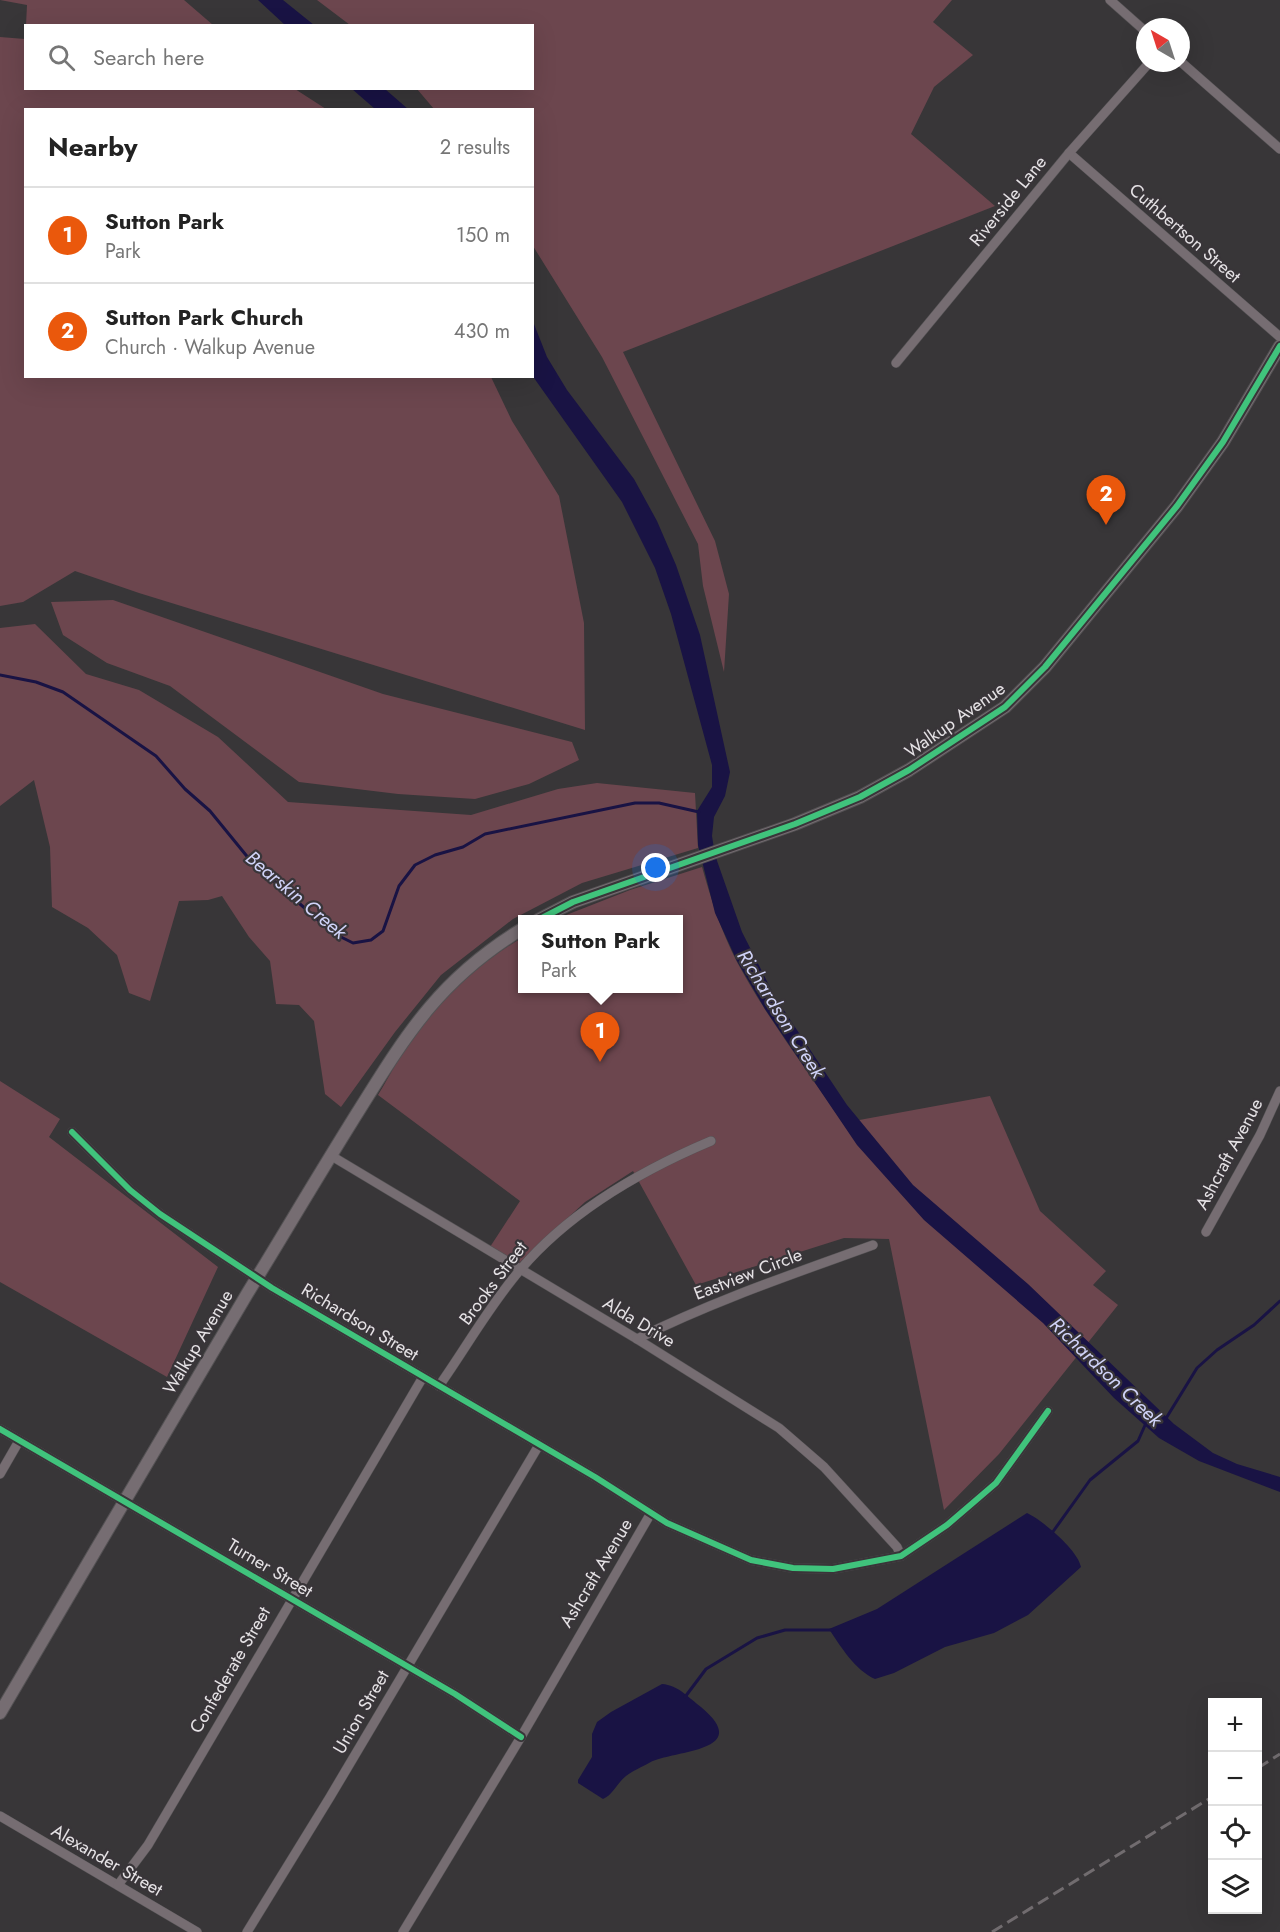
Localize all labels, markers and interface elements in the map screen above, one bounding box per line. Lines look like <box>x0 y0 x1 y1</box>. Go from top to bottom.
north arrow <box>1136 18 1190 72</box>
search box <box>24 24 534 90</box>
icon: search <box>45 41 78 74</box>
text: Search here <box>93 41 204 73</box>
text: Nearby <box>48 128 137 166</box>
text: 2 results <box>440 133 510 162</box>
street label: Riverside Lane <box>963 150 1053 252</box>
street label: Cuthbertson Street <box>1123 177 1247 289</box>
text: Sutton Park <box>105 205 224 237</box>
text: 1 <box>62 221 73 250</box>
text: 150 m <box>456 221 510 250</box>
text: Park <box>105 237 141 266</box>
text: Sutton Park Church <box>105 301 304 333</box>
text: 2 <box>61 317 74 346</box>
text: 430 m <box>454 317 510 346</box>
text: Church · Walkup Avenue <box>105 333 315 362</box>
pin: 2 <box>1086 476 1126 525</box>
street label: Walkup Avenue <box>899 676 1011 764</box>
water label: Bearskin Creek <box>239 844 354 947</box>
your location <box>641 853 670 882</box>
popup <box>518 915 683 993</box>
text: Sutton Park <box>541 924 660 956</box>
water label: Richardson Creek <box>730 944 833 1085</box>
text: Park <box>541 956 577 985</box>
pin: 1 <box>580 1012 620 1062</box>
street label: Ashcraft Avenue <box>1189 1094 1269 1214</box>
street label: Brooks Street <box>453 1235 534 1330</box>
street label: Eastview Circle <box>690 1241 806 1307</box>
street label: Richardson Street <box>296 1277 424 1368</box>
street label: Walkup Avenue <box>157 1285 239 1399</box>
street label: Alda Drive <box>598 1290 680 1354</box>
water label: Richardson Creek <box>1043 1311 1170 1434</box>
street label: Ashcraft Avenue <box>553 1514 639 1632</box>
street label: Turner Street <box>222 1532 318 1604</box>
street label: Confederate Street <box>183 1601 277 1738</box>
street label: Union Street <box>326 1665 396 1759</box>
map controls <box>1208 1698 1262 1914</box>
button: + <box>1208 1698 1262 1752</box>
button: − <box>1208 1752 1262 1806</box>
button: locate <box>1208 1806 1262 1860</box>
street label: Alexander Street <box>46 1818 168 1903</box>
button: layers <box>1208 1860 1262 1914</box>

